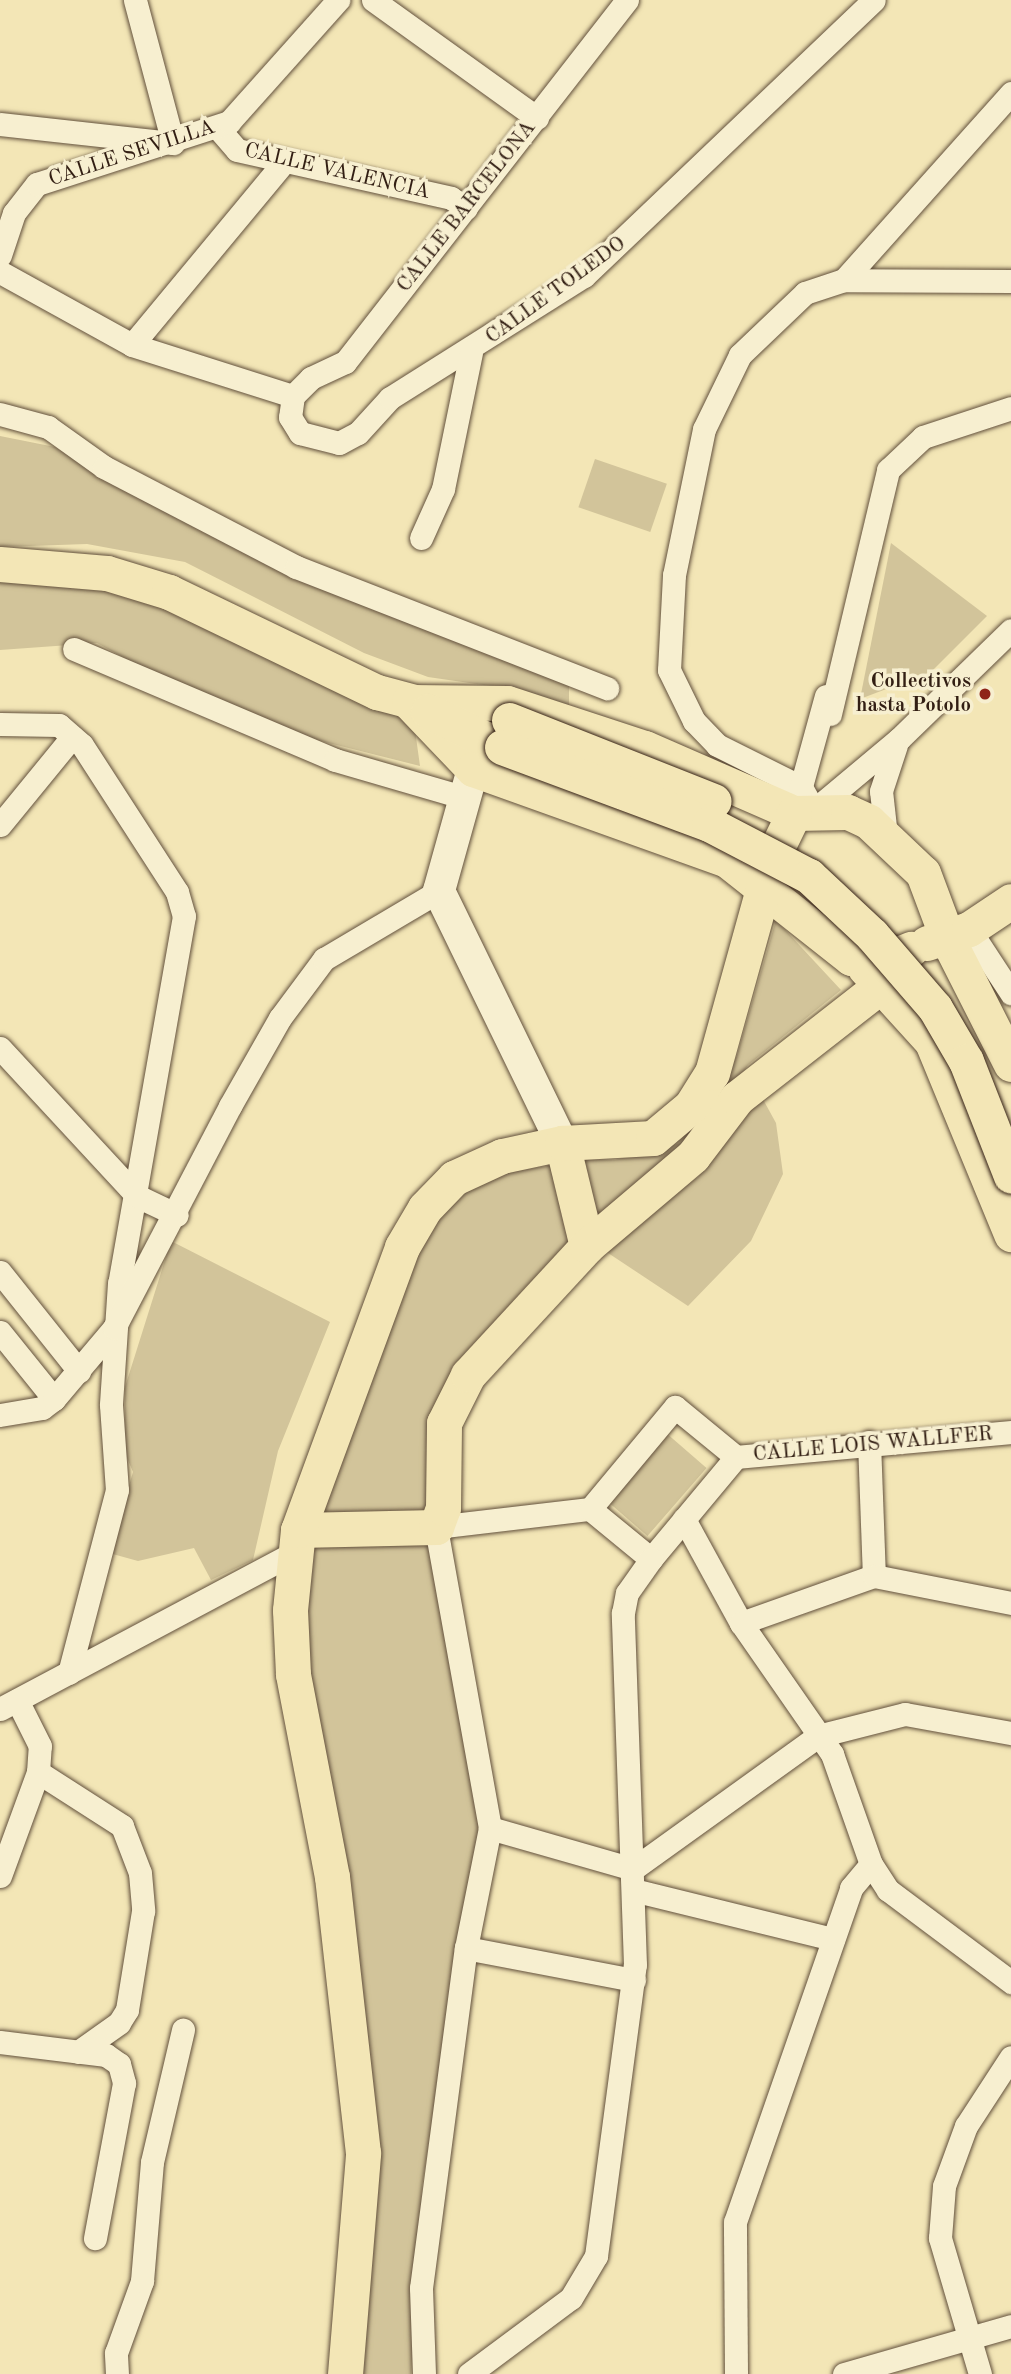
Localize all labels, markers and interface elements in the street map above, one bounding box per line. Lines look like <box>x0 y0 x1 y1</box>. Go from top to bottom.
street label: CALLE SEVILLA <box>46 115 218 193</box>
street label: CALLE BARCELONA <box>392 116 542 298</box>
street label: CALLE VALENCIA <box>242 138 432 206</box>
street label: CALLE TOLEDO <box>481 232 631 350</box>
place label: Collectivos hasta Potolo <box>856 669 971 719</box>
marker: Collectivos hasta Potolo <box>977 686 993 702</box>
street label: CALLE LOIS WALLFER <box>752 1422 994 1468</box>

